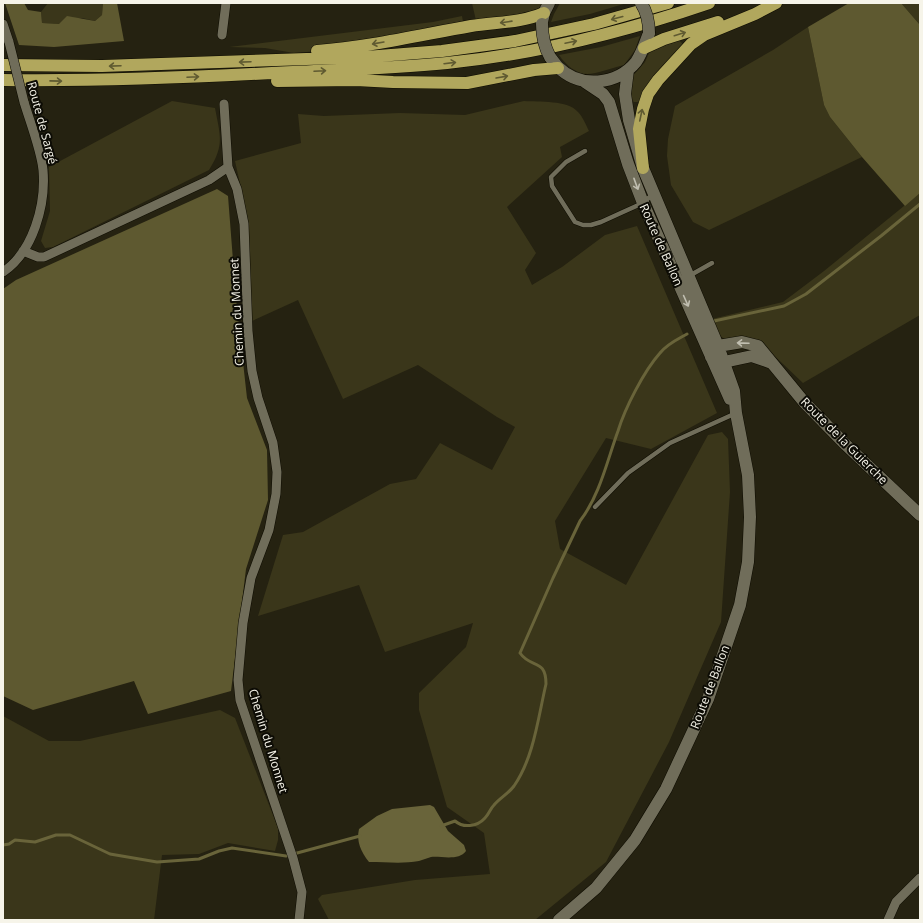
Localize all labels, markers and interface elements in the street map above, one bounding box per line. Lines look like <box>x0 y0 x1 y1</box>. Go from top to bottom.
one-way arrow <box>611 15 624 23</box>
one-way arrow <box>500 18 513 26</box>
one-way arrow <box>673 30 686 37</box>
one-way arrow <box>564 38 577 46</box>
one-way arrow <box>372 39 385 47</box>
one-way arrow <box>239 58 252 65</box>
one-way arrow <box>443 59 456 66</box>
one-way arrow <box>109 62 122 70</box>
one-way arrow <box>313 67 326 75</box>
one-way arrow <box>186 73 199 81</box>
one-way arrow <box>495 73 508 81</box>
one-way arrow <box>49 77 62 85</box>
street label: Route de Sargé <box>23 80 62 166</box>
one-way arrow <box>638 109 646 122</box>
one-way arrow <box>632 178 640 190</box>
street label: Route de Ballon <box>636 201 687 289</box>
street label: Chemin du Monnet <box>225 258 248 366</box>
one-way arrow <box>683 294 690 306</box>
one-way arrow <box>737 339 750 347</box>
street label: Route de la Guierche <box>797 393 892 488</box>
street label: Route de Ballon <box>686 643 733 731</box>
street label: Chemin du Monnet <box>245 687 292 795</box>

